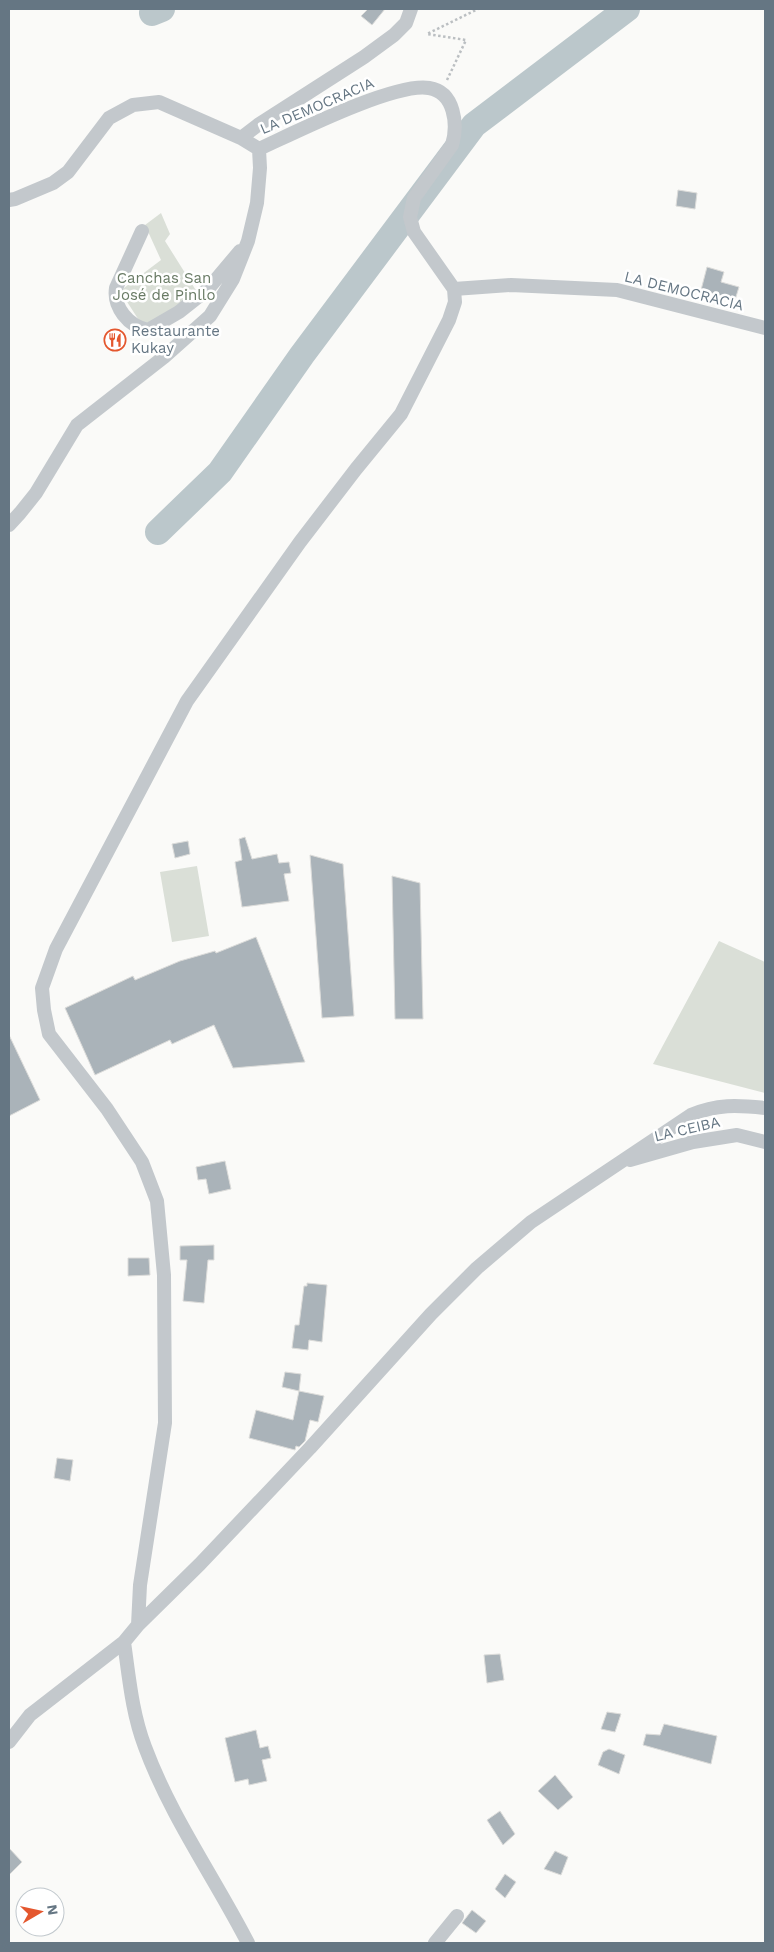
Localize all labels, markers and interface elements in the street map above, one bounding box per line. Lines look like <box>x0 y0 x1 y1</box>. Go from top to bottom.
street label: LA DEMOCRACIA <box>257 74 377 138</box>
street label: LA DEMOCRACIA <box>622 267 746 315</box>
park label: Canchas San José de Pinllo <box>113 269 215 304</box>
place label: Restaurante Kukay <box>131 322 220 357</box>
restaurant icon: Restaurante Kukay <box>103 328 127 352</box>
street label: LA CEIBA <box>652 1113 722 1145</box>
north arrow <box>15 1887 65 1937</box>
text: N <box>44 1904 62 1916</box>

